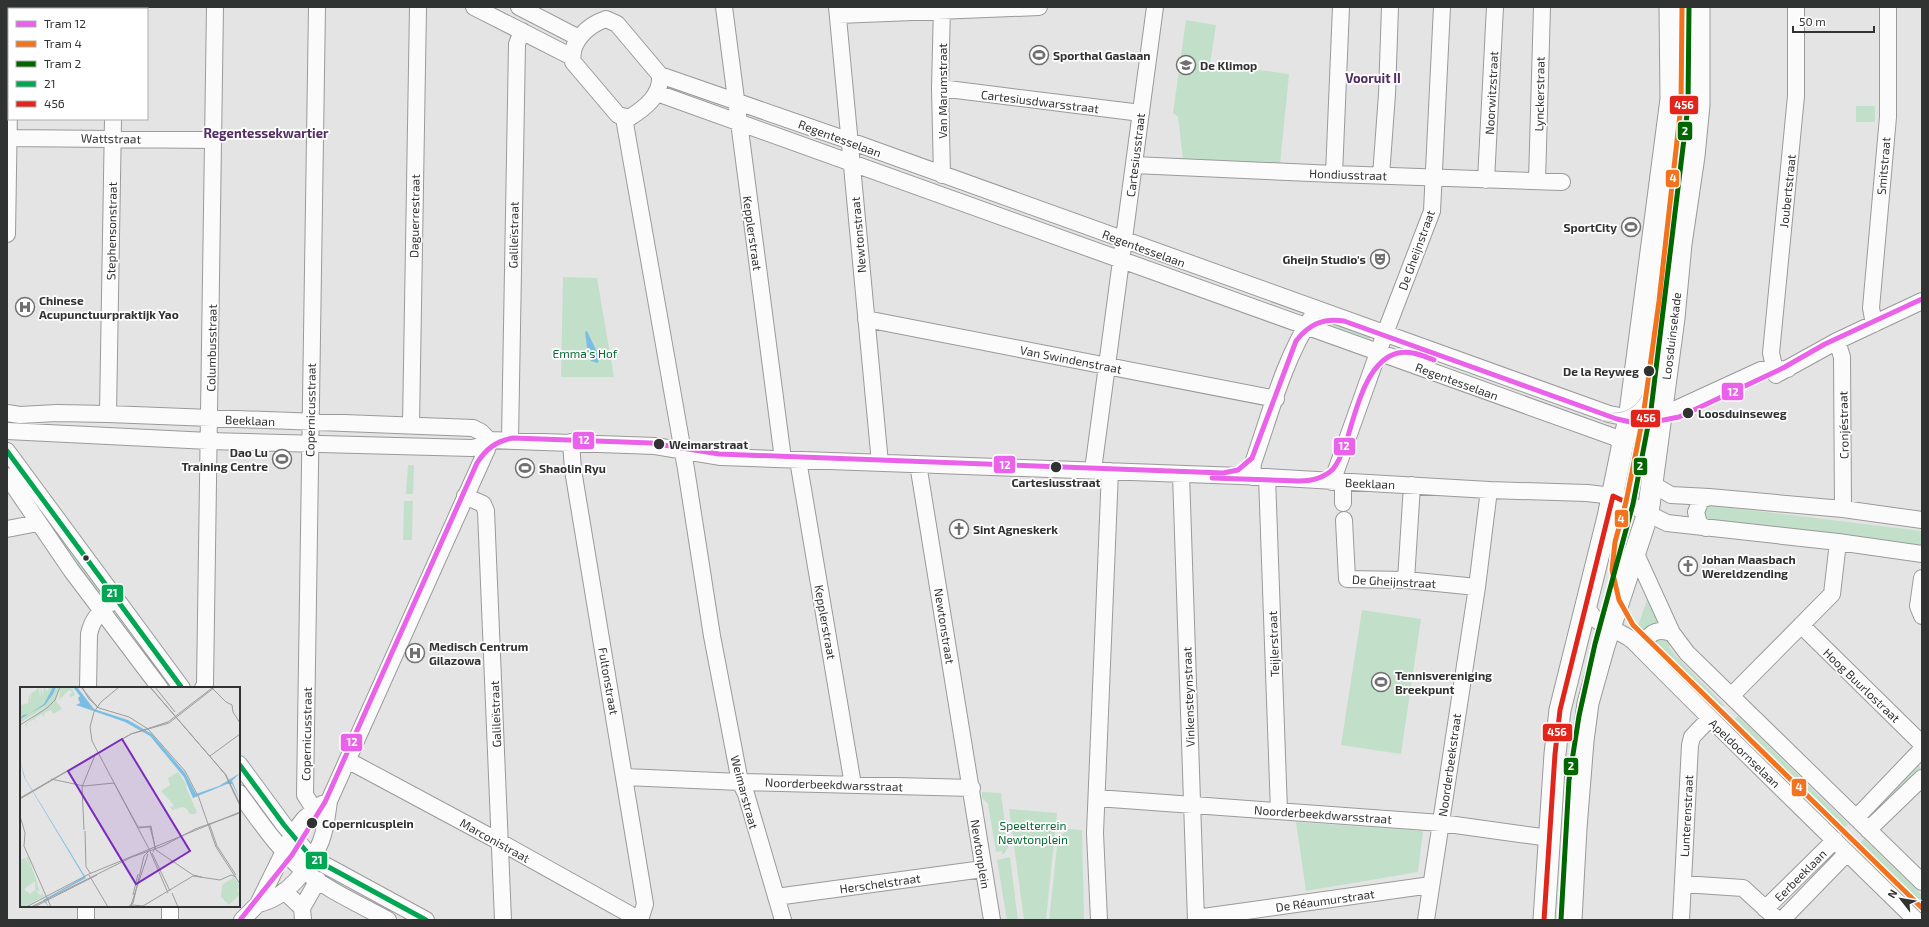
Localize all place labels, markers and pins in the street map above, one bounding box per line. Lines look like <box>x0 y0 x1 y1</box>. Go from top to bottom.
sports icon: Sporthal Gaslaan <box>1028 44 1050 66</box>
place label: Sporthal Gaslaan <box>1053 48 1151 62</box>
school or university icon: De Klimop <box>1175 54 1197 76</box>
place label: De Klimop <box>1200 58 1257 72</box>
sports icon: SportCity <box>1620 216 1642 238</box>
place label: SportCity <box>1564 220 1617 235</box>
theatre icon: Gheijn Studio's <box>1369 248 1391 270</box>
place label: Gheijn Studio's <box>1283 252 1366 267</box>
place label: Chinese Acupunctuurpraktijk Yao <box>39 293 179 322</box>
hospital icon: Chinese Acupunctuurpraktijk Yao <box>14 296 36 318</box>
place label: De la Reyweg <box>1563 364 1639 379</box>
marker: De la Reyweg <box>1642 364 1656 378</box>
marker: Loosduinseweg <box>1681 406 1695 420</box>
place label: Loosduinseweg <box>1698 406 1787 420</box>
marker: Weimarstraat <box>652 437 666 451</box>
place label: Weimarstraat <box>669 437 748 451</box>
place label: Dao Lu Training Centre <box>181 445 268 473</box>
sports icon: Dao Lu Training Centre <box>271 448 293 470</box>
sports icon: Shaolin Ryu <box>514 457 536 479</box>
marker: Cartesiusstraat <box>1049 460 1063 474</box>
place label: Shaolin Ryu <box>539 461 606 476</box>
place label: Cartesiusstraat <box>1012 475 1101 489</box>
church icon: Sint Agneskerk <box>948 518 970 540</box>
place label: Sint Agneskerk <box>973 522 1058 536</box>
place label: Johan Maasbach Wereldzending <box>1702 552 1796 580</box>
unlabelled marker <box>81 553 91 563</box>
church icon: Johan Maasbach Wereldzending <box>1677 555 1699 577</box>
place label: Medisch Centrum Gilazowa <box>429 639 528 667</box>
hospital icon: Medisch Centrum Gilazowa <box>404 642 426 664</box>
place label: Tennisvereniging Breekpunt <box>1395 668 1492 696</box>
sports icon: Tennisvereniging Breekpunt <box>1370 671 1392 693</box>
marker: Copernicusplein <box>305 816 319 830</box>
place label: Copernicusplein <box>322 816 414 830</box>

